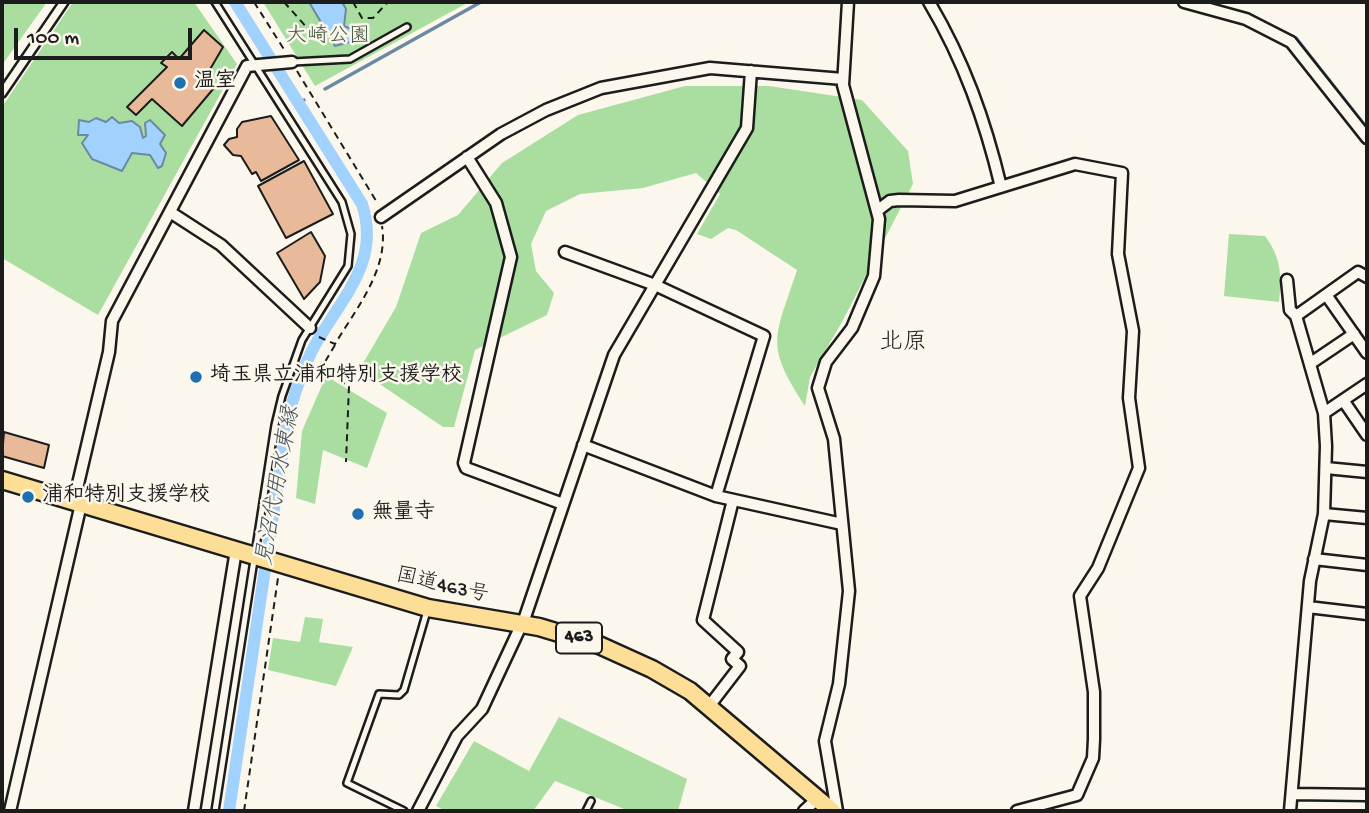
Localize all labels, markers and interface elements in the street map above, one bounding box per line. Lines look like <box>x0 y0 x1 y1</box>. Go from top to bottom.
scale bar <box>18 14 196 58</box>
park label: 大崎公園 <box>286 25 370 51</box>
text: 100 m <box>27 27 79 52</box>
place label: 温室 <box>194 70 236 96</box>
marker: 温室 <box>172 75 188 91</box>
district label: 北原 <box>879 330 927 358</box>
place label: 埼玉県立浦和特別支援学校 <box>210 364 462 390</box>
marker: 埼玉県立浦和特別支援学校 <box>188 369 204 385</box>
water label: 見沼代用水東縁 <box>252 404 308 568</box>
place label: 浦和特別支援学校 <box>42 484 210 510</box>
marker: 浦和特別支援学校 <box>20 489 36 505</box>
place label: 無量寺 <box>372 501 435 527</box>
marker: 無量寺 <box>350 506 366 522</box>
street label: 国道463号 <box>393 564 491 610</box>
road number: 463 <box>556 622 602 653</box>

